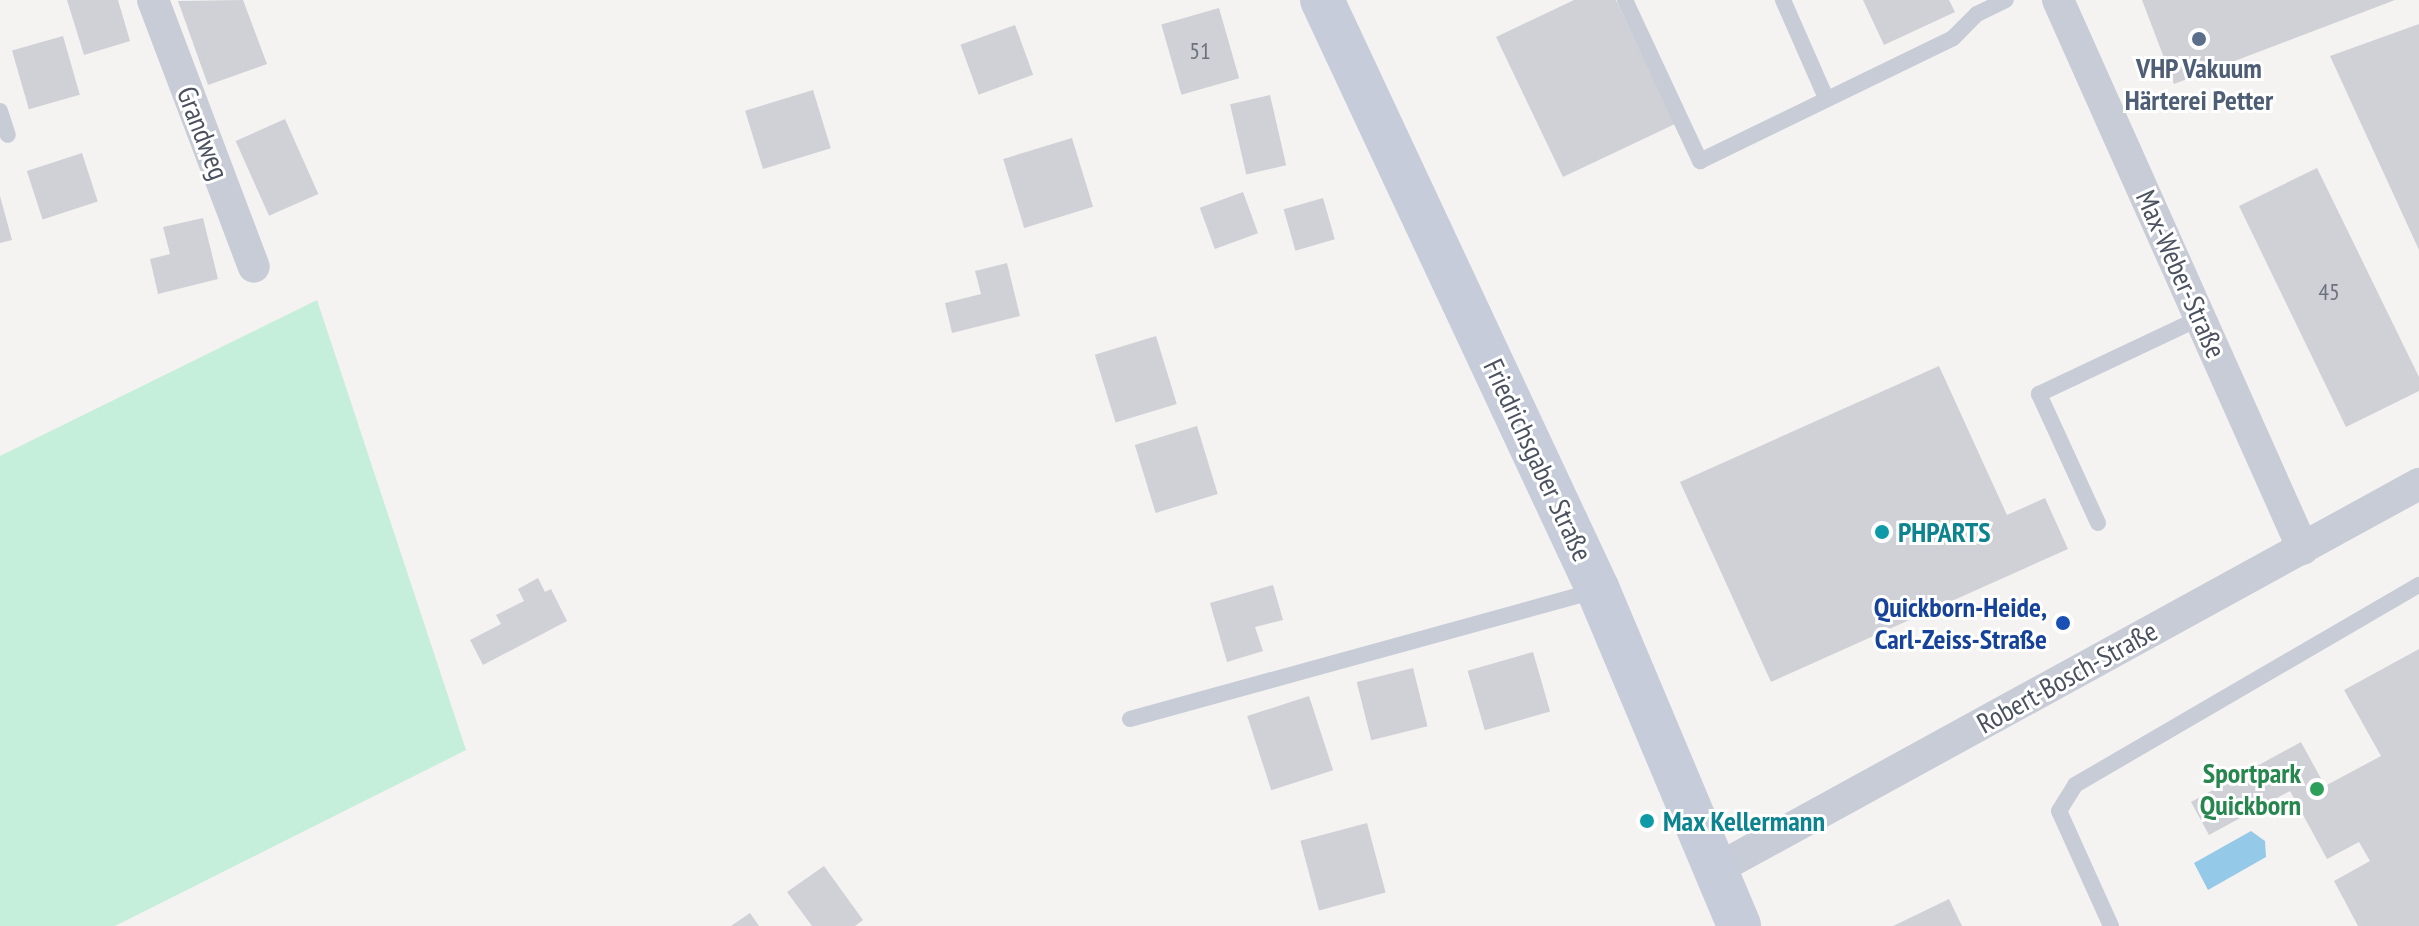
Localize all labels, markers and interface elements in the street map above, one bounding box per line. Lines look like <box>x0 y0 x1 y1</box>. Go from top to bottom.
marker: VHP Vakuum Härterei Petter <box>2190 30 2208 48</box>
house number: 51 <box>1189 37 1211 65</box>
place label: VHP Vakuum Härterei Petter <box>2125 51 2273 117</box>
street label: Grandweg <box>170 82 236 184</box>
street label: Max-Weber-Straße <box>2129 185 2233 363</box>
house number: 45 <box>2318 278 2340 306</box>
street label: Friedrichsgaber Straße <box>1477 354 1599 566</box>
place label: PHPARTS <box>1898 515 1990 549</box>
marker: PHPARTS <box>1873 523 1891 541</box>
place label: Quickborn-Heide, Carl-Zeiss-Straße <box>1874 590 2047 656</box>
street label: Robert-Bosch-Straße <box>1971 614 2163 740</box>
marker: Quickborn-Heide, Carl-Zeiss-Straße <box>2054 614 2072 632</box>
place label: Sportpark Quickborn <box>2200 756 2301 822</box>
marker: Sportpark Quickborn <box>2308 780 2326 798</box>
place label: Max Kellermann <box>1663 804 1826 838</box>
marker: Max Kellermann <box>1638 812 1656 830</box>

